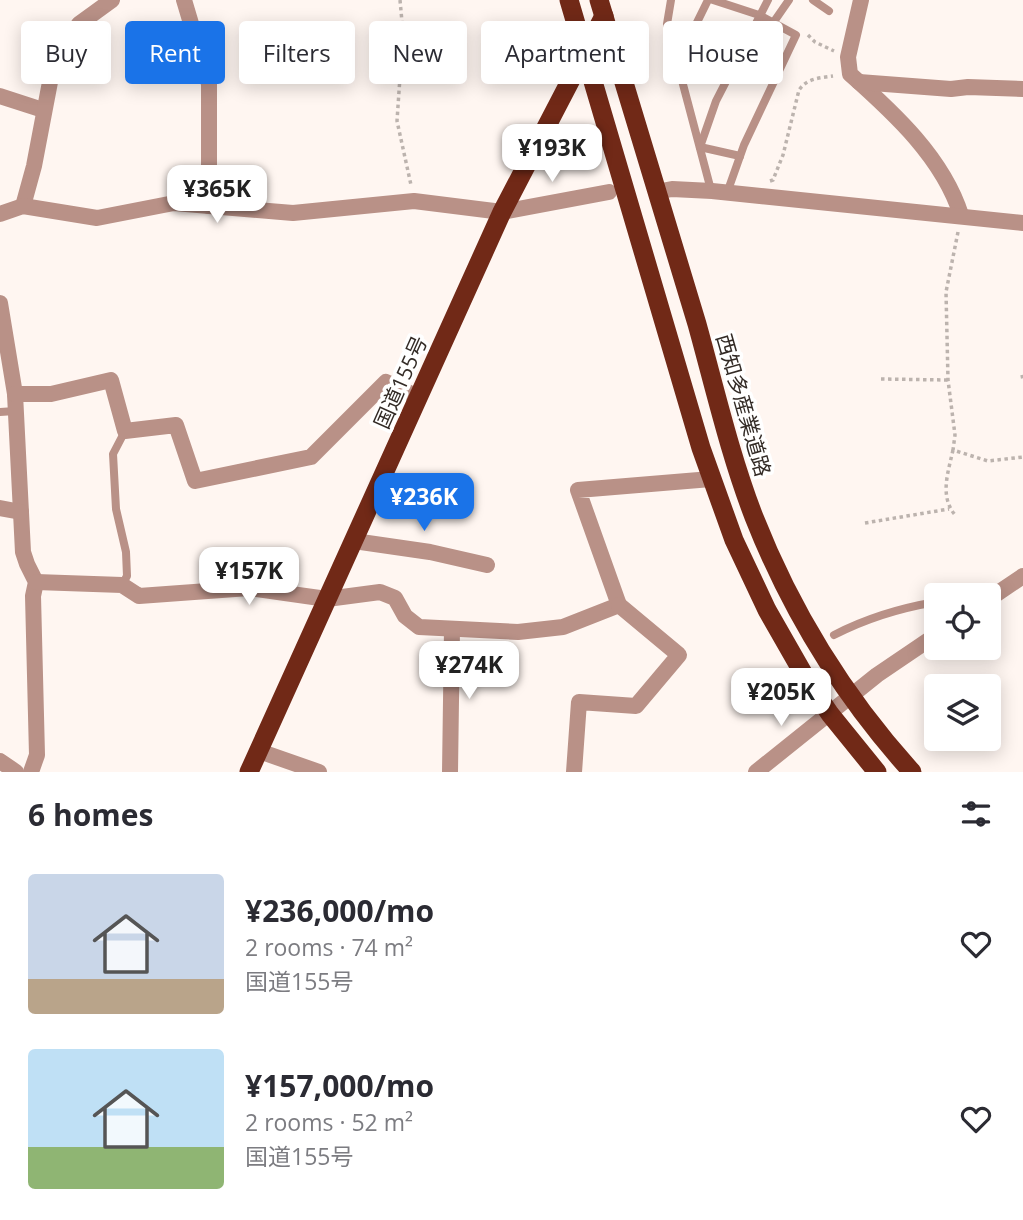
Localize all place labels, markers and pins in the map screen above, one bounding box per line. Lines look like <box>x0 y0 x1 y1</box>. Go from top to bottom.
pin: ¥193K <box>503 124 601 184</box>
pin: ¥365K <box>168 166 266 225</box>
pin: ¥236K <box>375 474 473 533</box>
pin: ¥157K <box>200 548 298 607</box>
pin: ¥274K <box>420 642 518 701</box>
pin: ¥205K <box>732 668 830 728</box>

